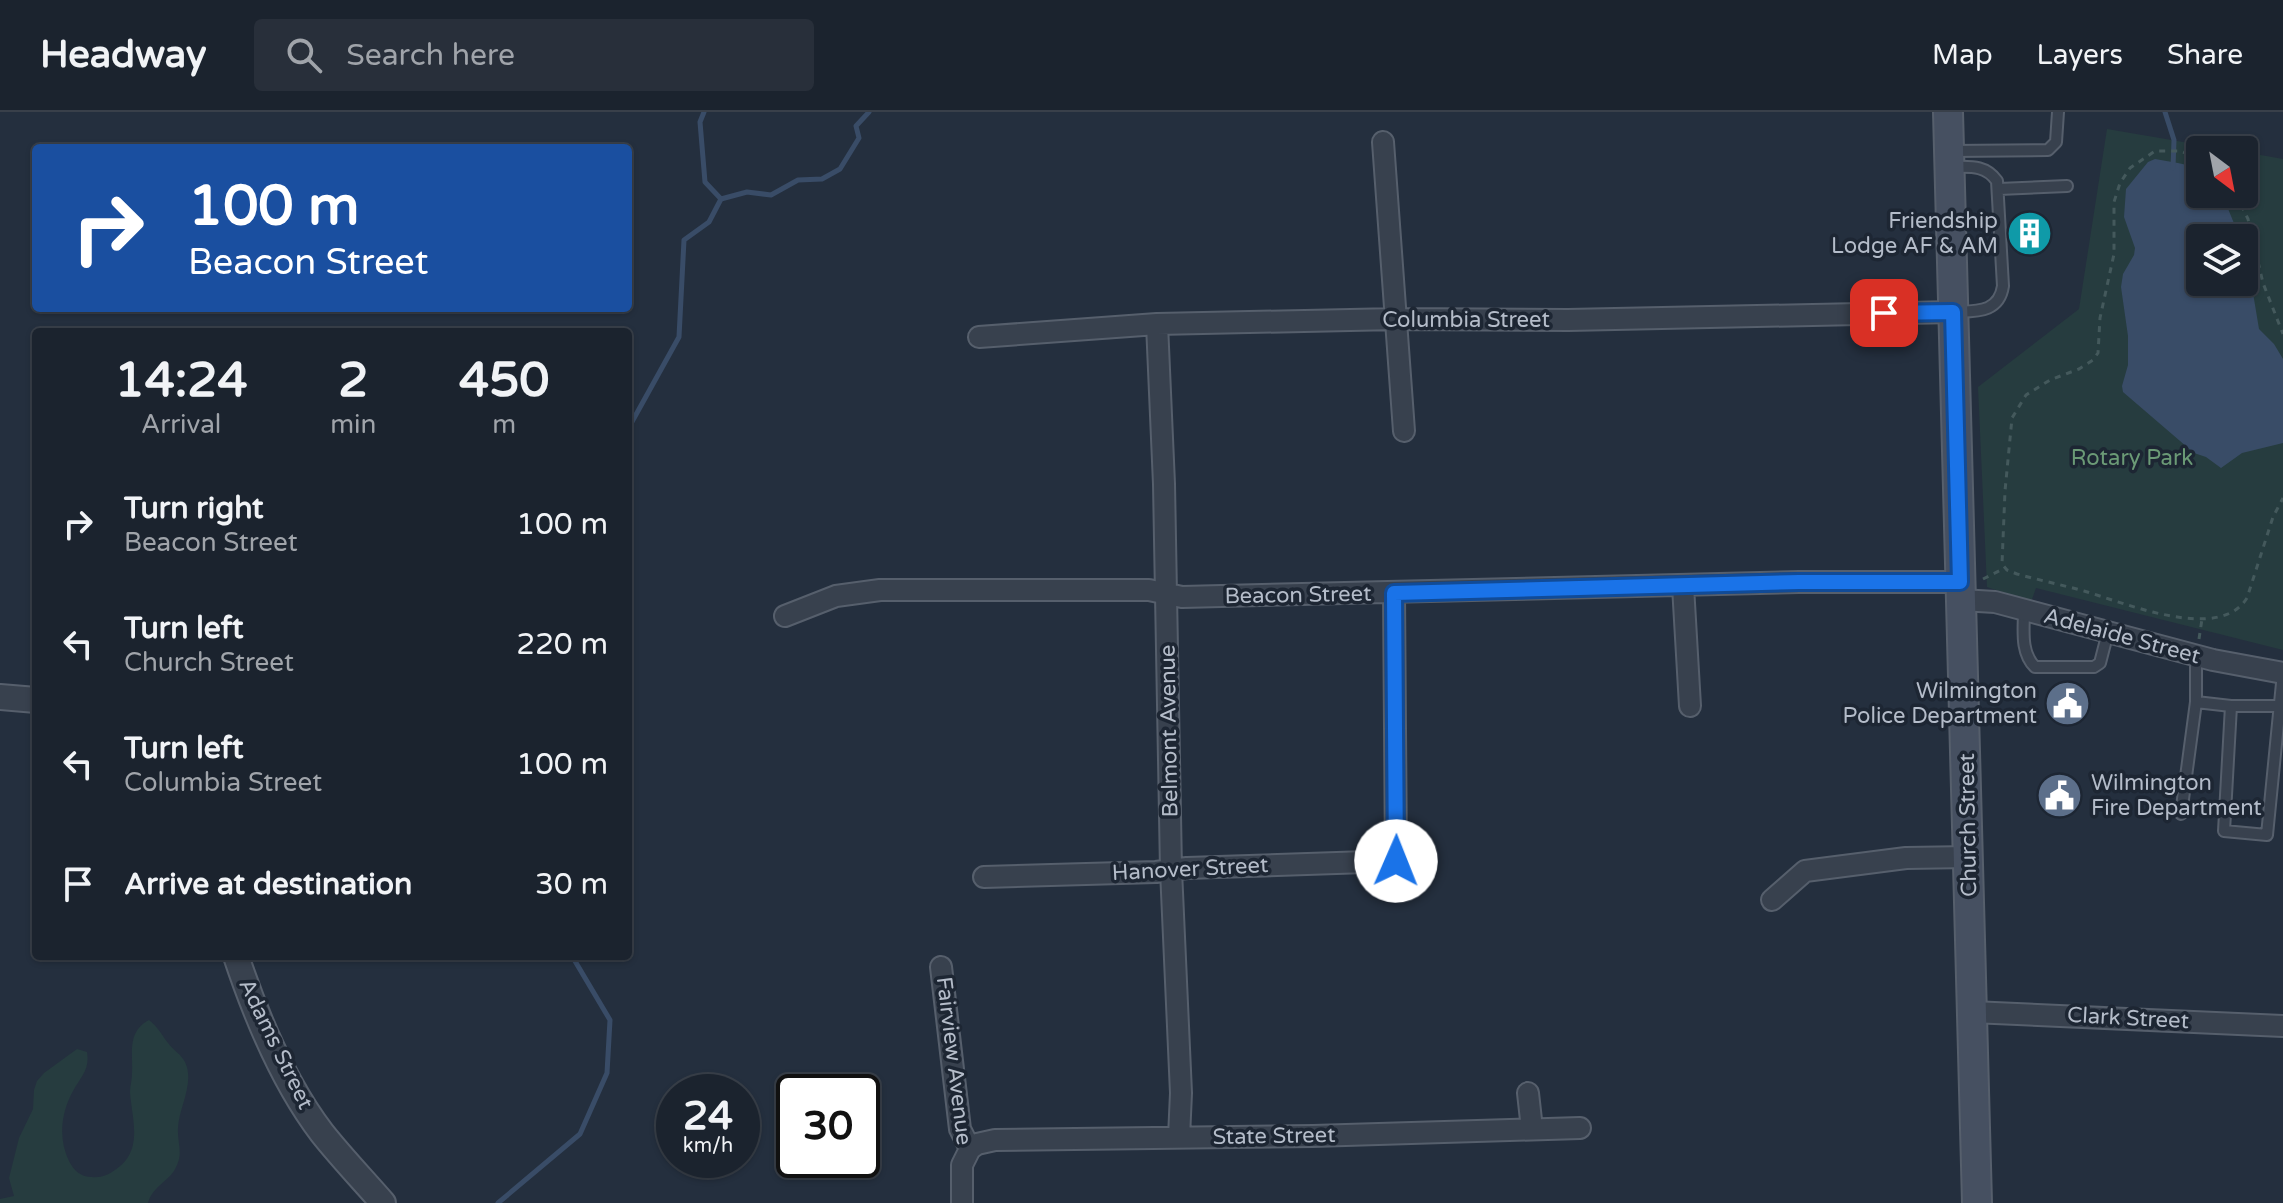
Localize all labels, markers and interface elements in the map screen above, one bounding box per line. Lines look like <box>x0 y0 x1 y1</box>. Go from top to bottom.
search box <box>254 19 814 91</box>
text: Headway <box>40 32 206 78</box>
icon: search <box>282 33 326 77</box>
text: Search here <box>346 37 515 74</box>
text: Map <box>1932 38 1993 72</box>
text: Layers <box>2037 38 2123 72</box>
text: Share <box>2167 38 2243 72</box>
north arrow <box>2186 136 2258 208</box>
map controls <box>2186 136 2258 296</box>
text: 100 m <box>188 173 359 240</box>
icon: right <box>56 176 160 280</box>
place label: Friendship Lodge AF & AM <box>1831 208 1998 259</box>
building icon: Friendship Lodge AF & AM <box>2005 210 2053 258</box>
button: layers <box>2186 224 2258 296</box>
text: Beacon Street <box>188 241 428 284</box>
pin <box>1850 279 1918 347</box>
icon: arrive <box>1862 291 1906 335</box>
street label: Columbia Street <box>1382 307 1550 333</box>
text: 14:24 <box>115 352 248 410</box>
text: 2 <box>338 352 368 410</box>
text: 450 <box>459 352 549 410</box>
text: Arrival <box>141 409 221 440</box>
text: min <box>330 409 376 440</box>
text: m <box>492 409 516 440</box>
park label: Rotary Park <box>2071 445 2193 471</box>
text: Turn right <box>124 490 264 527</box>
icon: right <box>56 502 100 546</box>
text: 100 m <box>516 506 608 543</box>
text: Beacon Street <box>124 527 298 558</box>
street label: Beacon Street <box>1224 581 1372 609</box>
street label: Adelaide Street <box>2041 603 2203 669</box>
text: Turn left <box>124 610 243 647</box>
icon: left <box>56 622 100 666</box>
text: 220 m <box>516 626 608 663</box>
street label: Belmont Avenue <box>1154 644 1184 818</box>
text: Church Street <box>124 647 294 678</box>
place label: Wilmington Police Department <box>1843 678 2037 729</box>
public building icon: Wilmington Police Department <box>2044 680 2092 728</box>
text: Turn left <box>124 730 243 767</box>
icon: left <box>56 742 100 786</box>
text: 100 m <box>516 746 608 783</box>
street label: Church Street <box>1954 753 1982 897</box>
text: Columbia Street <box>124 767 322 798</box>
place label: Wilmington Fire Department <box>2091 770 2262 821</box>
public building icon: Wilmington Fire Department <box>2036 772 2084 820</box>
position arrow <box>1354 819 1438 903</box>
street label: Hanover Street <box>1111 852 1269 886</box>
icon: arrive <box>56 862 100 906</box>
text: Arrive at destination <box>124 866 412 903</box>
text: 30 m <box>535 866 608 903</box>
street label: Adams Street <box>233 975 319 1113</box>
street label: Fairview Avenue <box>931 975 977 1147</box>
street label: Clark Street <box>2066 1002 2190 1034</box>
speed limit sign: 30 <box>776 1074 880 1178</box>
text: 24 <box>683 1092 733 1140</box>
street label: State Street <box>1212 1122 1336 1150</box>
text: km/h <box>683 1134 733 1158</box>

